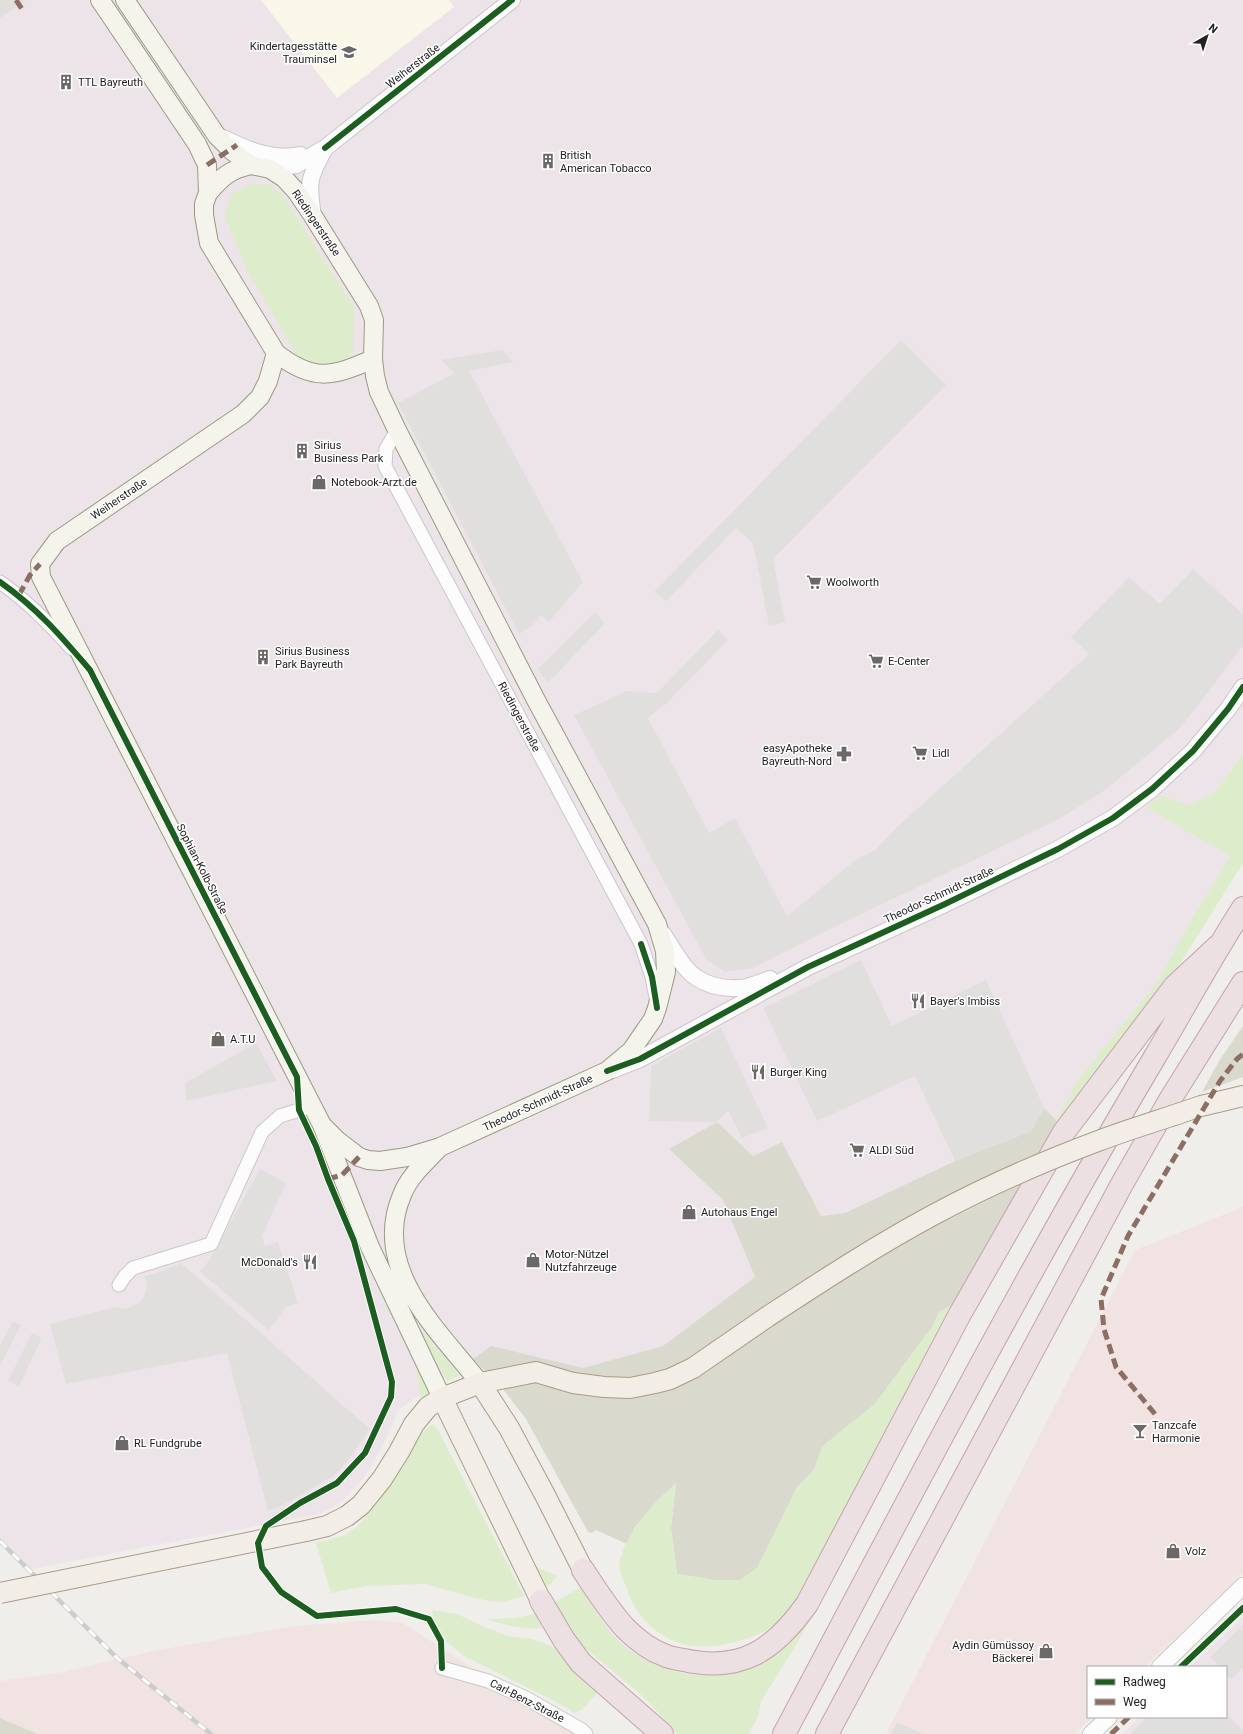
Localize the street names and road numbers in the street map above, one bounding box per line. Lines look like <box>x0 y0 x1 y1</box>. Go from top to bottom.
street label: Weiherstraße <box>383 41 443 91</box>
street label: Riedingerstraße <box>289 187 343 259</box>
street label: Weiherstraße <box>88 475 150 523</box>
street label: Riedingerstraße <box>495 680 543 754</box>
street label: Sophian-Kolb-Straße <box>174 822 231 917</box>
street label: Theodor-Schmidt-Straße <box>882 864 996 926</box>
street label: Theodor-Schmidt-Straße <box>481 1072 595 1134</box>
street label: Carl-Benz-Straße <box>488 1677 567 1725</box>

